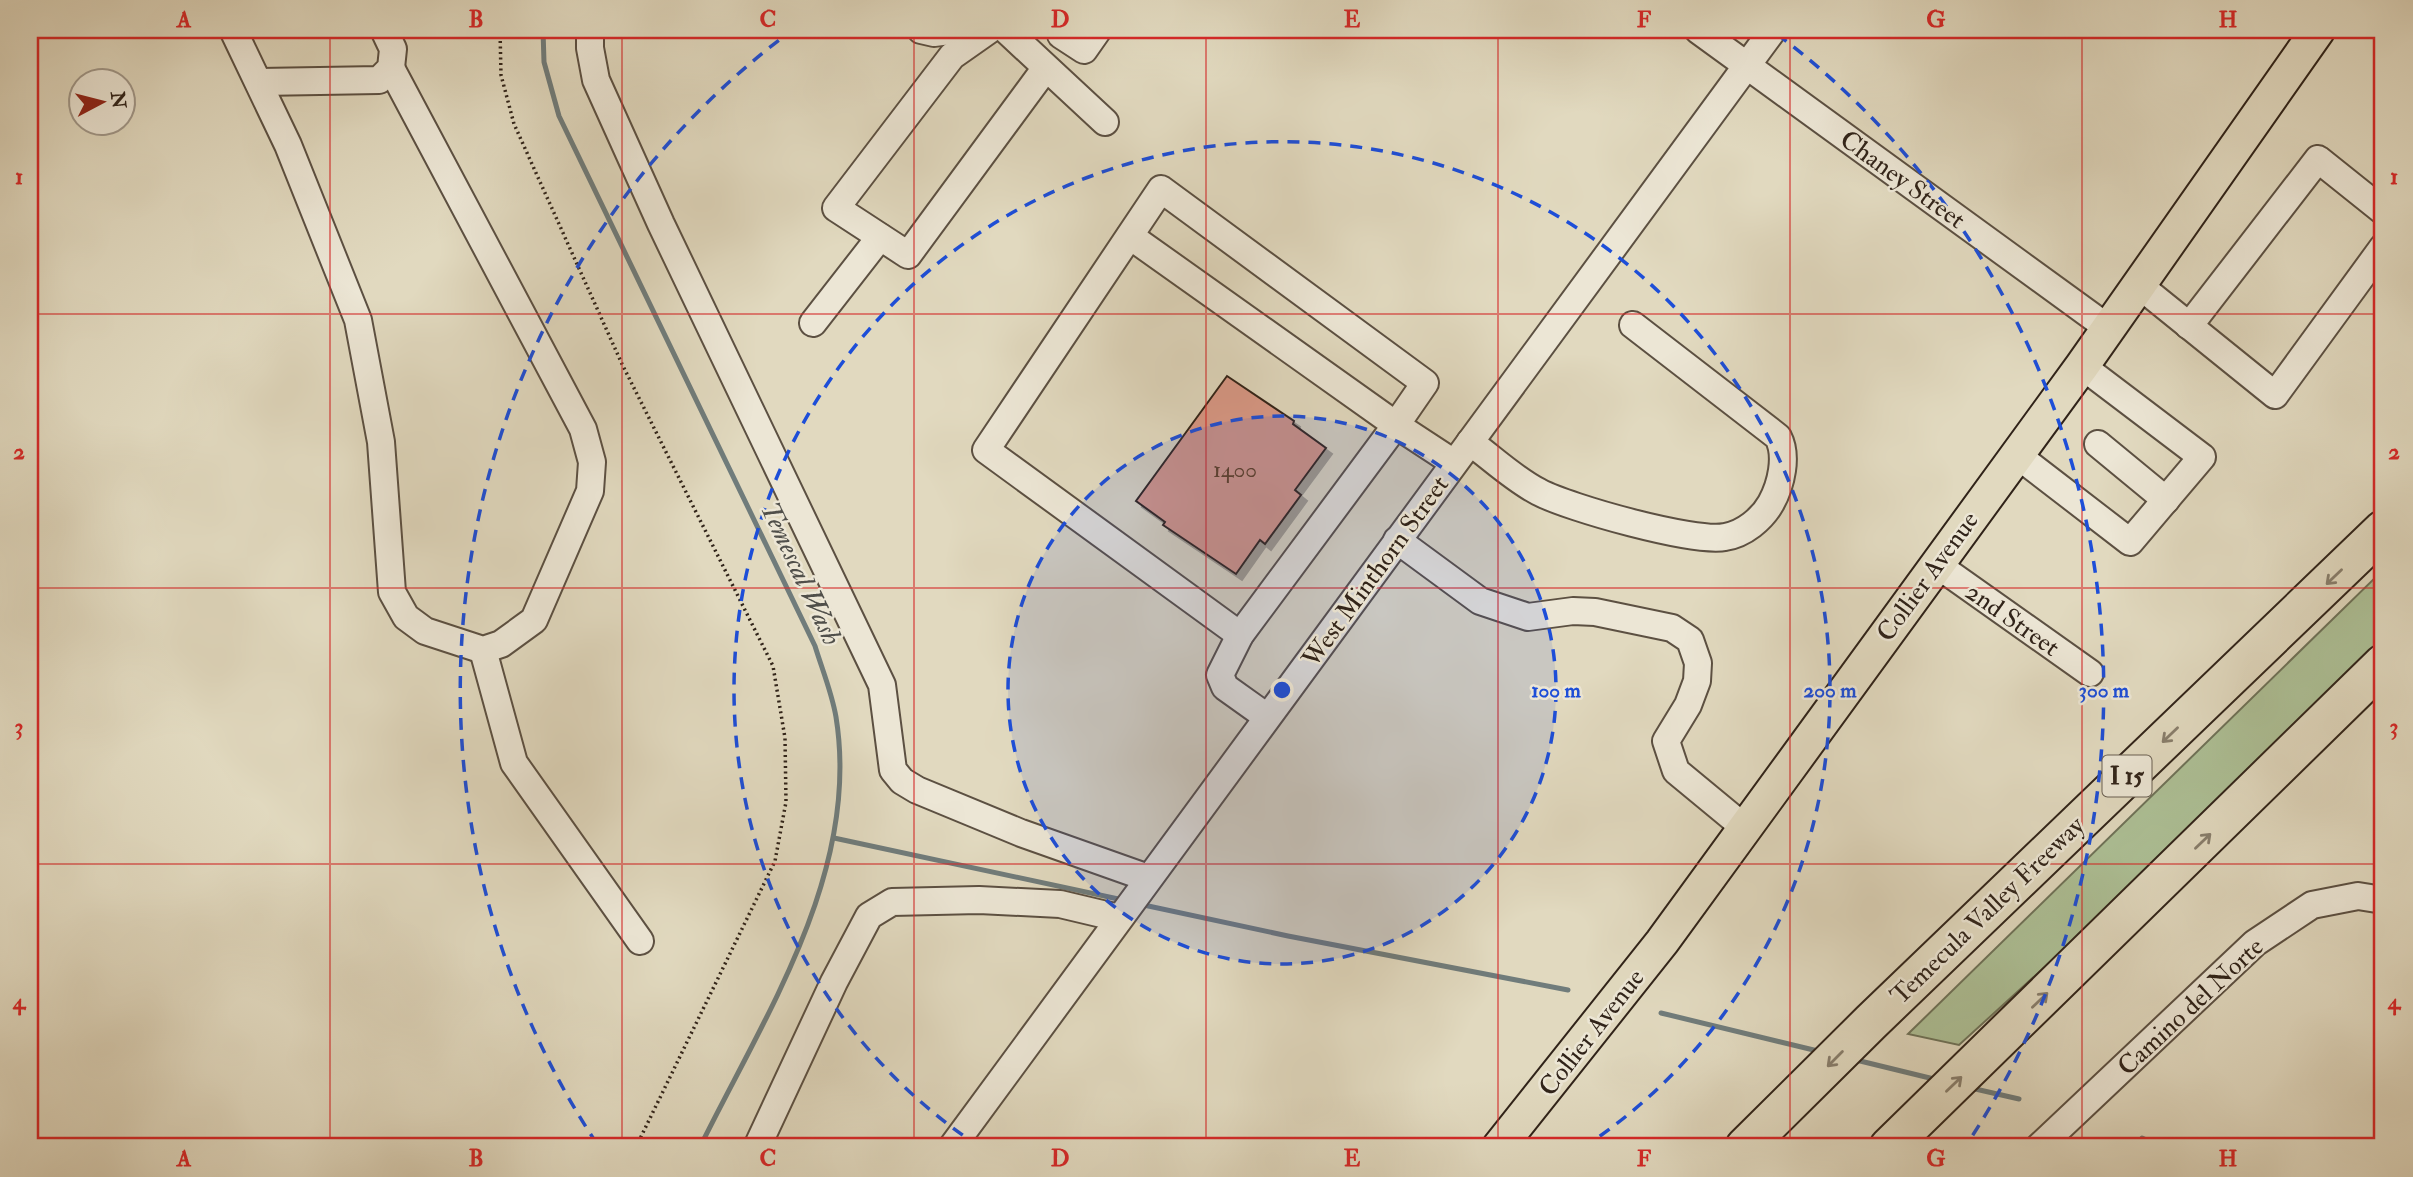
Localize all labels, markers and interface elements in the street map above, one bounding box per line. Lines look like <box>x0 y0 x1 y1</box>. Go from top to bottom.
text: A <box>176 5 192 34</box>
text: B <box>468 5 484 34</box>
text: C <box>760 5 776 34</box>
text: D <box>1051 5 1069 34</box>
text: E <box>1344 5 1361 34</box>
text: F <box>1637 5 1652 34</box>
text: G <box>1926 5 1946 34</box>
text: H <box>2219 5 2238 34</box>
north arrow <box>66 66 136 136</box>
text: N <box>105 89 131 111</box>
street label: Chaney Street <box>1833 124 1971 236</box>
text: 1 <box>15 162 23 191</box>
text: 1 <box>2390 162 2398 191</box>
text: 2 <box>13 437 25 466</box>
text: 2 <box>2388 437 2400 466</box>
house number: 1400 <box>1213 455 1257 484</box>
street label: West Minthorn Street <box>1295 470 1456 674</box>
water label: Temescal Wash <box>752 496 849 651</box>
street label: Collier Avenue <box>1870 505 1986 648</box>
one-way arrow <box>2326 568 2343 585</box>
street label: 2nd Street <box>1959 576 2066 664</box>
text: 100 m <box>1531 677 1582 704</box>
text: 200 m <box>1804 677 1857 704</box>
text: 300 m <box>2079 677 2130 704</box>
centre of rings <box>1270 678 1294 702</box>
text: 3 <box>15 712 23 741</box>
text: 3 <box>2390 712 2398 741</box>
one-way arrow <box>2162 726 2179 743</box>
road number: I 15 <box>2102 756 2152 796</box>
street label: Temecula Valley Freeway <box>1884 809 2092 1012</box>
one-way arrow <box>2194 832 2211 849</box>
street label: Camino del Norte <box>2111 931 2270 1083</box>
street label: Collier Avenue <box>1532 962 1652 1103</box>
text: 4 <box>12 987 27 1016</box>
text: 4 <box>2387 987 2402 1016</box>
one-way arrow <box>2031 992 2048 1009</box>
one-way arrow <box>1826 1050 1843 1067</box>
one-way arrow <box>1945 1075 1962 1092</box>
text: A <box>176 1144 192 1173</box>
text: B <box>468 1144 484 1173</box>
text: C <box>760 1144 776 1173</box>
text: D <box>1051 1144 1069 1173</box>
text: E <box>1344 1144 1361 1173</box>
text: F <box>1637 1144 1652 1173</box>
text: G <box>1926 1144 1946 1173</box>
text: H <box>2219 1144 2238 1173</box>

